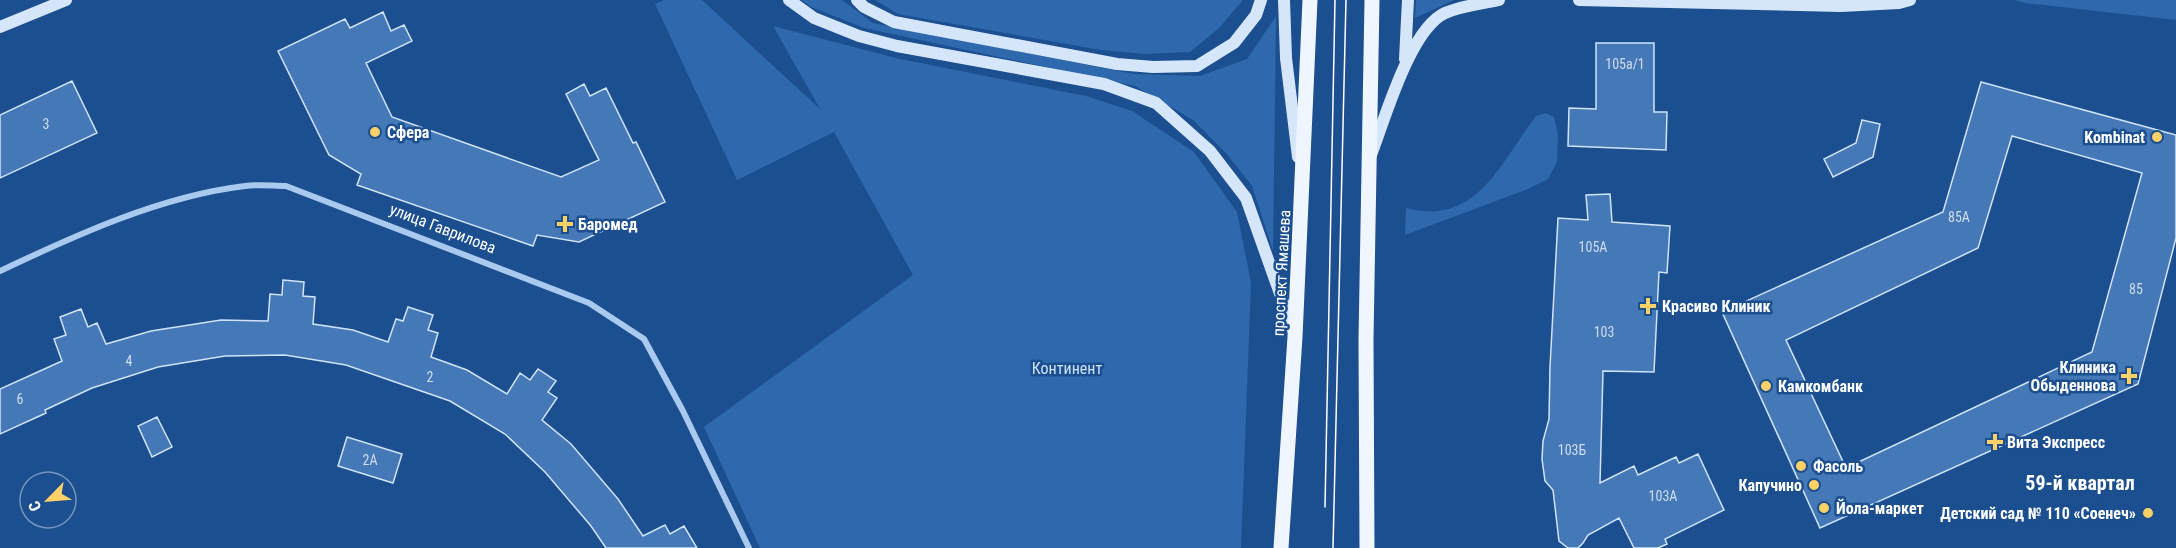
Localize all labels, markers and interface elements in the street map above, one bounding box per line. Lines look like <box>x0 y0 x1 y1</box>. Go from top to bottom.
house number: 105а/1 <box>1605 56 1645 72</box>
house number: 3 <box>43 116 49 132</box>
place label: Сфера <box>387 123 430 142</box>
marker: Сфера <box>368 125 382 139</box>
place label: Kombinat <box>2084 128 2145 147</box>
marker: Kombinat <box>2150 130 2164 144</box>
street label: улица Гаврилова <box>387 199 499 257</box>
street label: проспект Ямашева <box>1269 209 1294 337</box>
house number: 85А <box>1948 209 1970 225</box>
marker: Баромед <box>556 215 574 233</box>
place label: Баромед <box>578 215 637 234</box>
house number: 105А <box>1579 239 1607 255</box>
house number: 85 <box>2129 281 2143 297</box>
marker: Красиво Клиник <box>1639 297 1657 315</box>
place label: Красиво Клиник <box>1662 297 1771 316</box>
house number: 103 <box>1594 324 1614 340</box>
house number: 4 <box>126 353 133 369</box>
place label: Клиника Обыденнова <box>2030 358 2116 395</box>
park label: Континент <box>1032 359 1102 378</box>
marker: Клиника Обыденнова <box>2120 367 2138 385</box>
house number: 2 <box>427 369 434 385</box>
place label: Камкомбанк <box>1778 377 1863 396</box>
marker: Камкомбанк <box>1759 379 1773 393</box>
house number: 6 <box>17 391 24 407</box>
place label: Вита Экспресс <box>2007 433 2105 452</box>
marker: Вита Экспресс <box>1988 435 2002 449</box>
house number: 103Б <box>1558 442 1587 458</box>
house number: 2А <box>363 452 377 468</box>
place label: Фасоль <box>1813 457 1863 476</box>
marker: Фасоль <box>1794 459 1808 473</box>
north arrow <box>18 470 78 530</box>
district label: 59-й квартал <box>2025 471 2135 495</box>
place label: Капучино <box>1739 476 1802 495</box>
marker: Капучино <box>1807 478 1821 492</box>
house number: 103А <box>1649 488 1677 504</box>
text: С <box>24 498 45 514</box>
place label: Йола-маркет <box>1836 498 1924 518</box>
marker: Йола-маркет <box>1817 501 1831 515</box>
place label: Детский сад № 110 «Соенеч» <box>1940 504 2136 523</box>
marker: Детский сад № 110 «Соенеч» <box>2141 506 2155 520</box>

